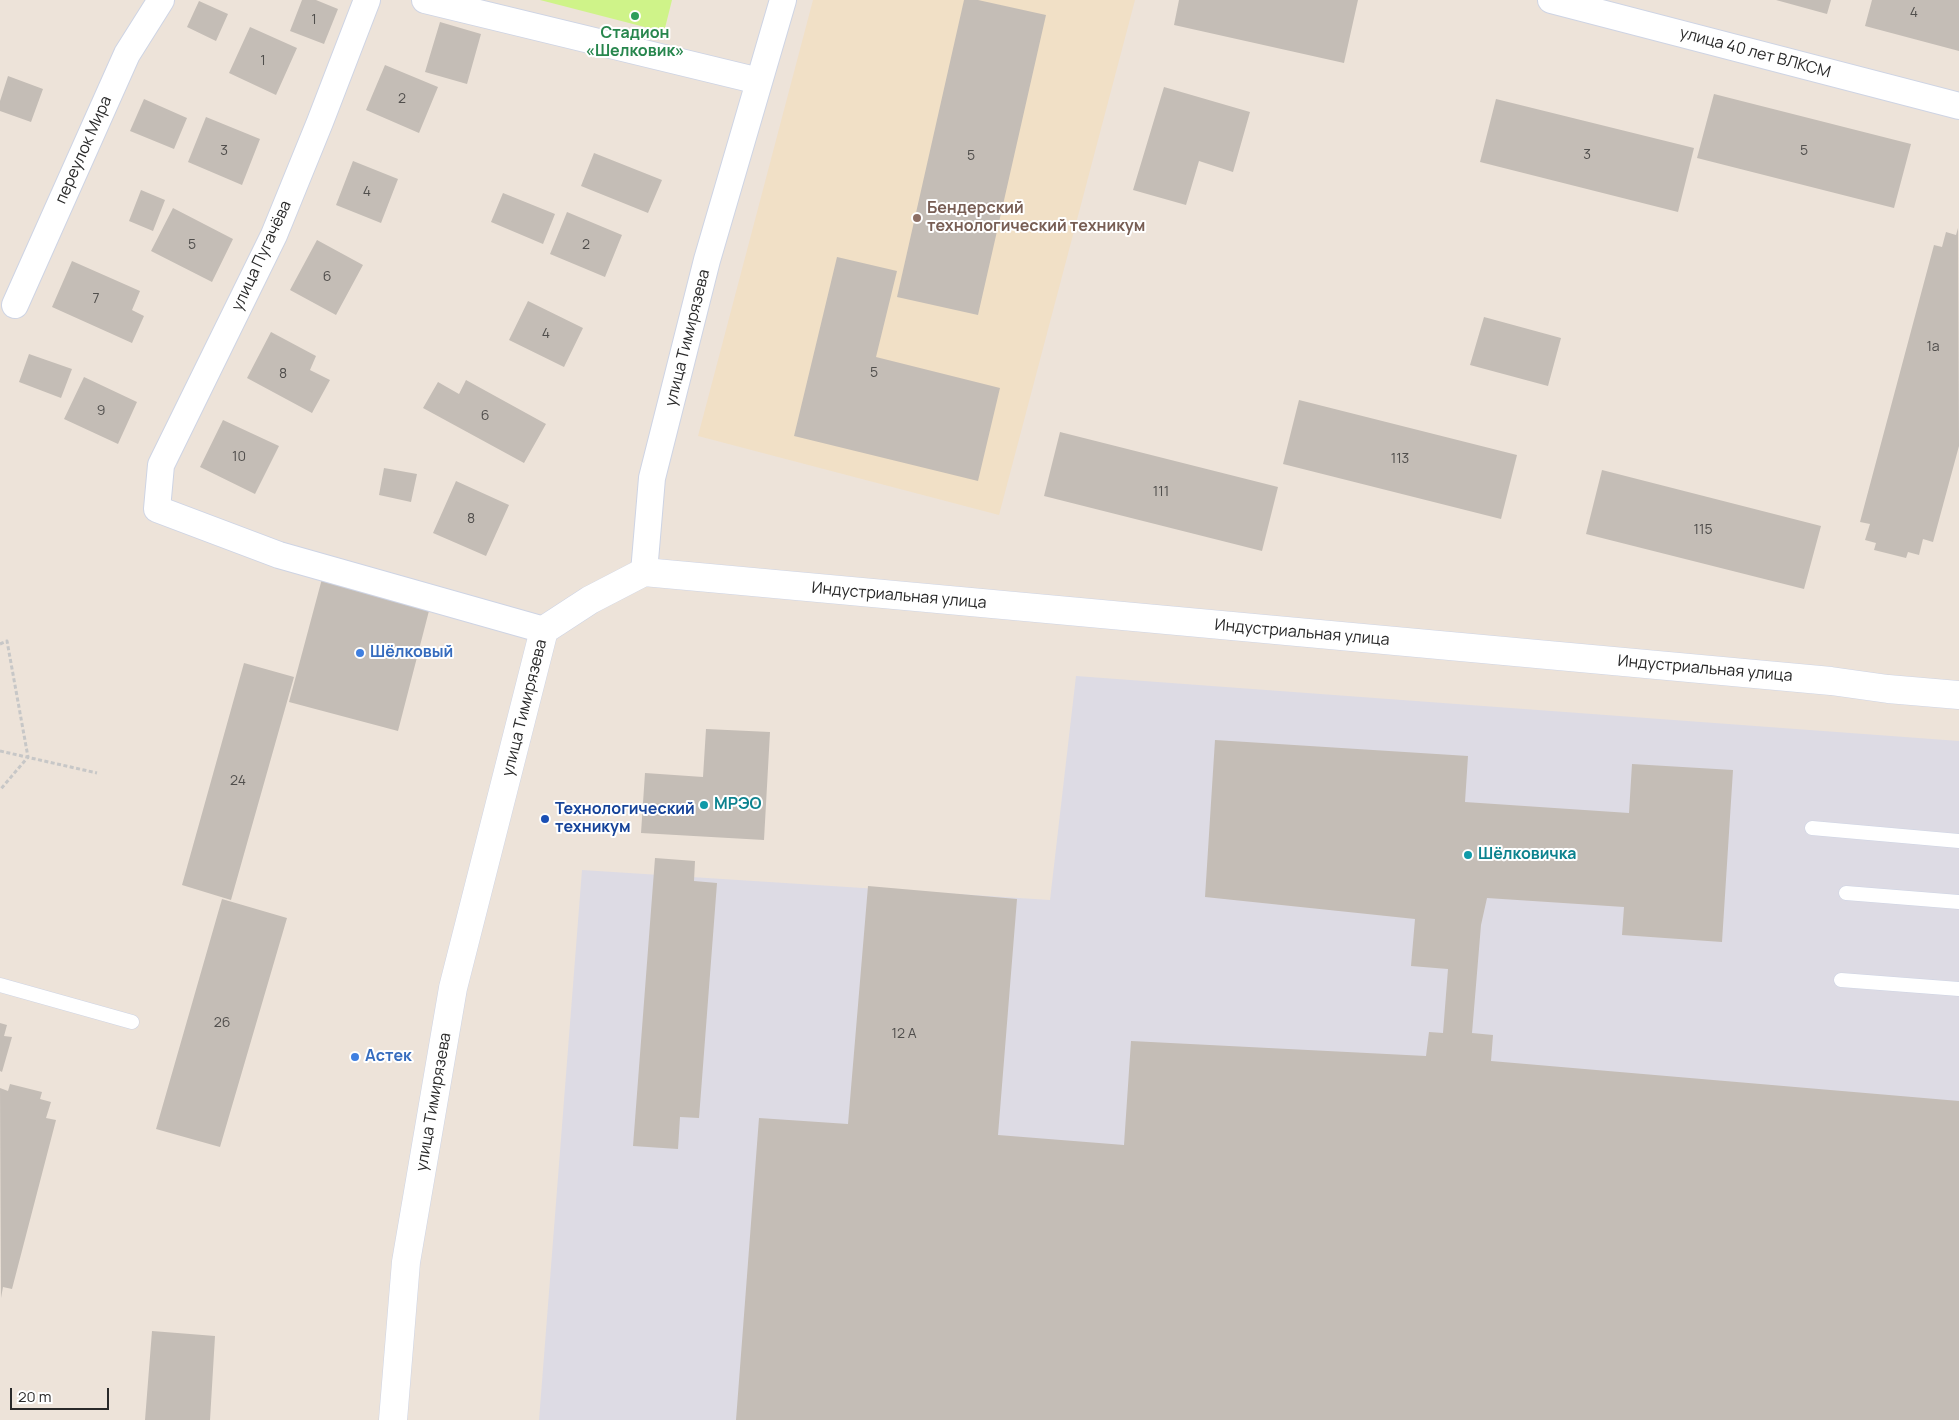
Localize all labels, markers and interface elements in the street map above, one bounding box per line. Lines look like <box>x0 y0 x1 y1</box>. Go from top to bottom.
house number: 4 <box>1910 5 1918 21</box>
marker: Стадион «Шелковик» <box>629 10 641 22</box>
house number: 1 <box>311 12 317 28</box>
place label: Стадион «Шелковик» <box>586 24 684 62</box>
street label: улица 40 лет ВЛКСМ <box>1677 24 1833 82</box>
house number: 1 <box>260 53 266 69</box>
house number: 2 <box>398 91 406 107</box>
street label: переулок Мира <box>52 93 116 207</box>
house number: 3 <box>220 143 228 159</box>
house number: 5 <box>1800 143 1808 159</box>
house number: 3 <box>1583 147 1591 163</box>
house number: 5 <box>967 148 975 164</box>
house number: 4 <box>363 184 371 200</box>
street label: улица Пугачёва <box>228 198 296 314</box>
place label: Бендерский технологический техникум <box>927 199 1145 237</box>
marker: Бендерский технологический техникум <box>911 212 923 224</box>
house number: 5 <box>188 237 196 253</box>
house number: 2 <box>582 237 590 253</box>
street label: улица Тимирязева <box>662 268 714 408</box>
house number: 6 <box>323 269 331 285</box>
house number: 7 <box>92 291 100 307</box>
house number: 4 <box>542 326 550 342</box>
house number: 1а <box>1926 339 1940 355</box>
house number: 5 <box>870 365 878 381</box>
house number: 8 <box>279 366 287 382</box>
house number: 9 <box>97 403 105 419</box>
house number: 6 <box>481 408 489 424</box>
house number: 10 <box>232 449 246 465</box>
house number: 113 <box>1391 451 1409 467</box>
house number: 111 <box>1153 484 1169 500</box>
house number: 8 <box>467 511 475 527</box>
house number: 115 <box>1693 522 1713 538</box>
street label: Индустриальная улица <box>811 579 987 613</box>
street label: Индустриальная улица <box>1214 616 1390 650</box>
street label: улица Тимирязева <box>499 638 551 778</box>
place label: Шёлковый <box>370 643 453 663</box>
marker: Шёлковый <box>354 647 366 659</box>
street label: Индустриальная улица <box>1617 652 1793 686</box>
house number: 24 <box>230 773 246 789</box>
place label: МРЭО <box>714 795 761 815</box>
marker: МРЭО <box>698 799 710 811</box>
place label: Технологический техникум <box>555 800 695 838</box>
marker: Технологический техникум <box>539 813 551 825</box>
place label: Шёлковичка <box>1478 845 1576 865</box>
marker: Шёлковичка <box>1462 849 1474 861</box>
house number: 26 <box>214 1015 230 1031</box>
house number: 12 А <box>891 1026 917 1042</box>
street label: улица Тимирязева <box>412 1031 456 1173</box>
place label: Астек <box>365 1047 412 1067</box>
marker: Астек <box>349 1051 361 1063</box>
scale bar <box>12 1378 111 1410</box>
text: 20 m <box>18 1386 51 1407</box>

